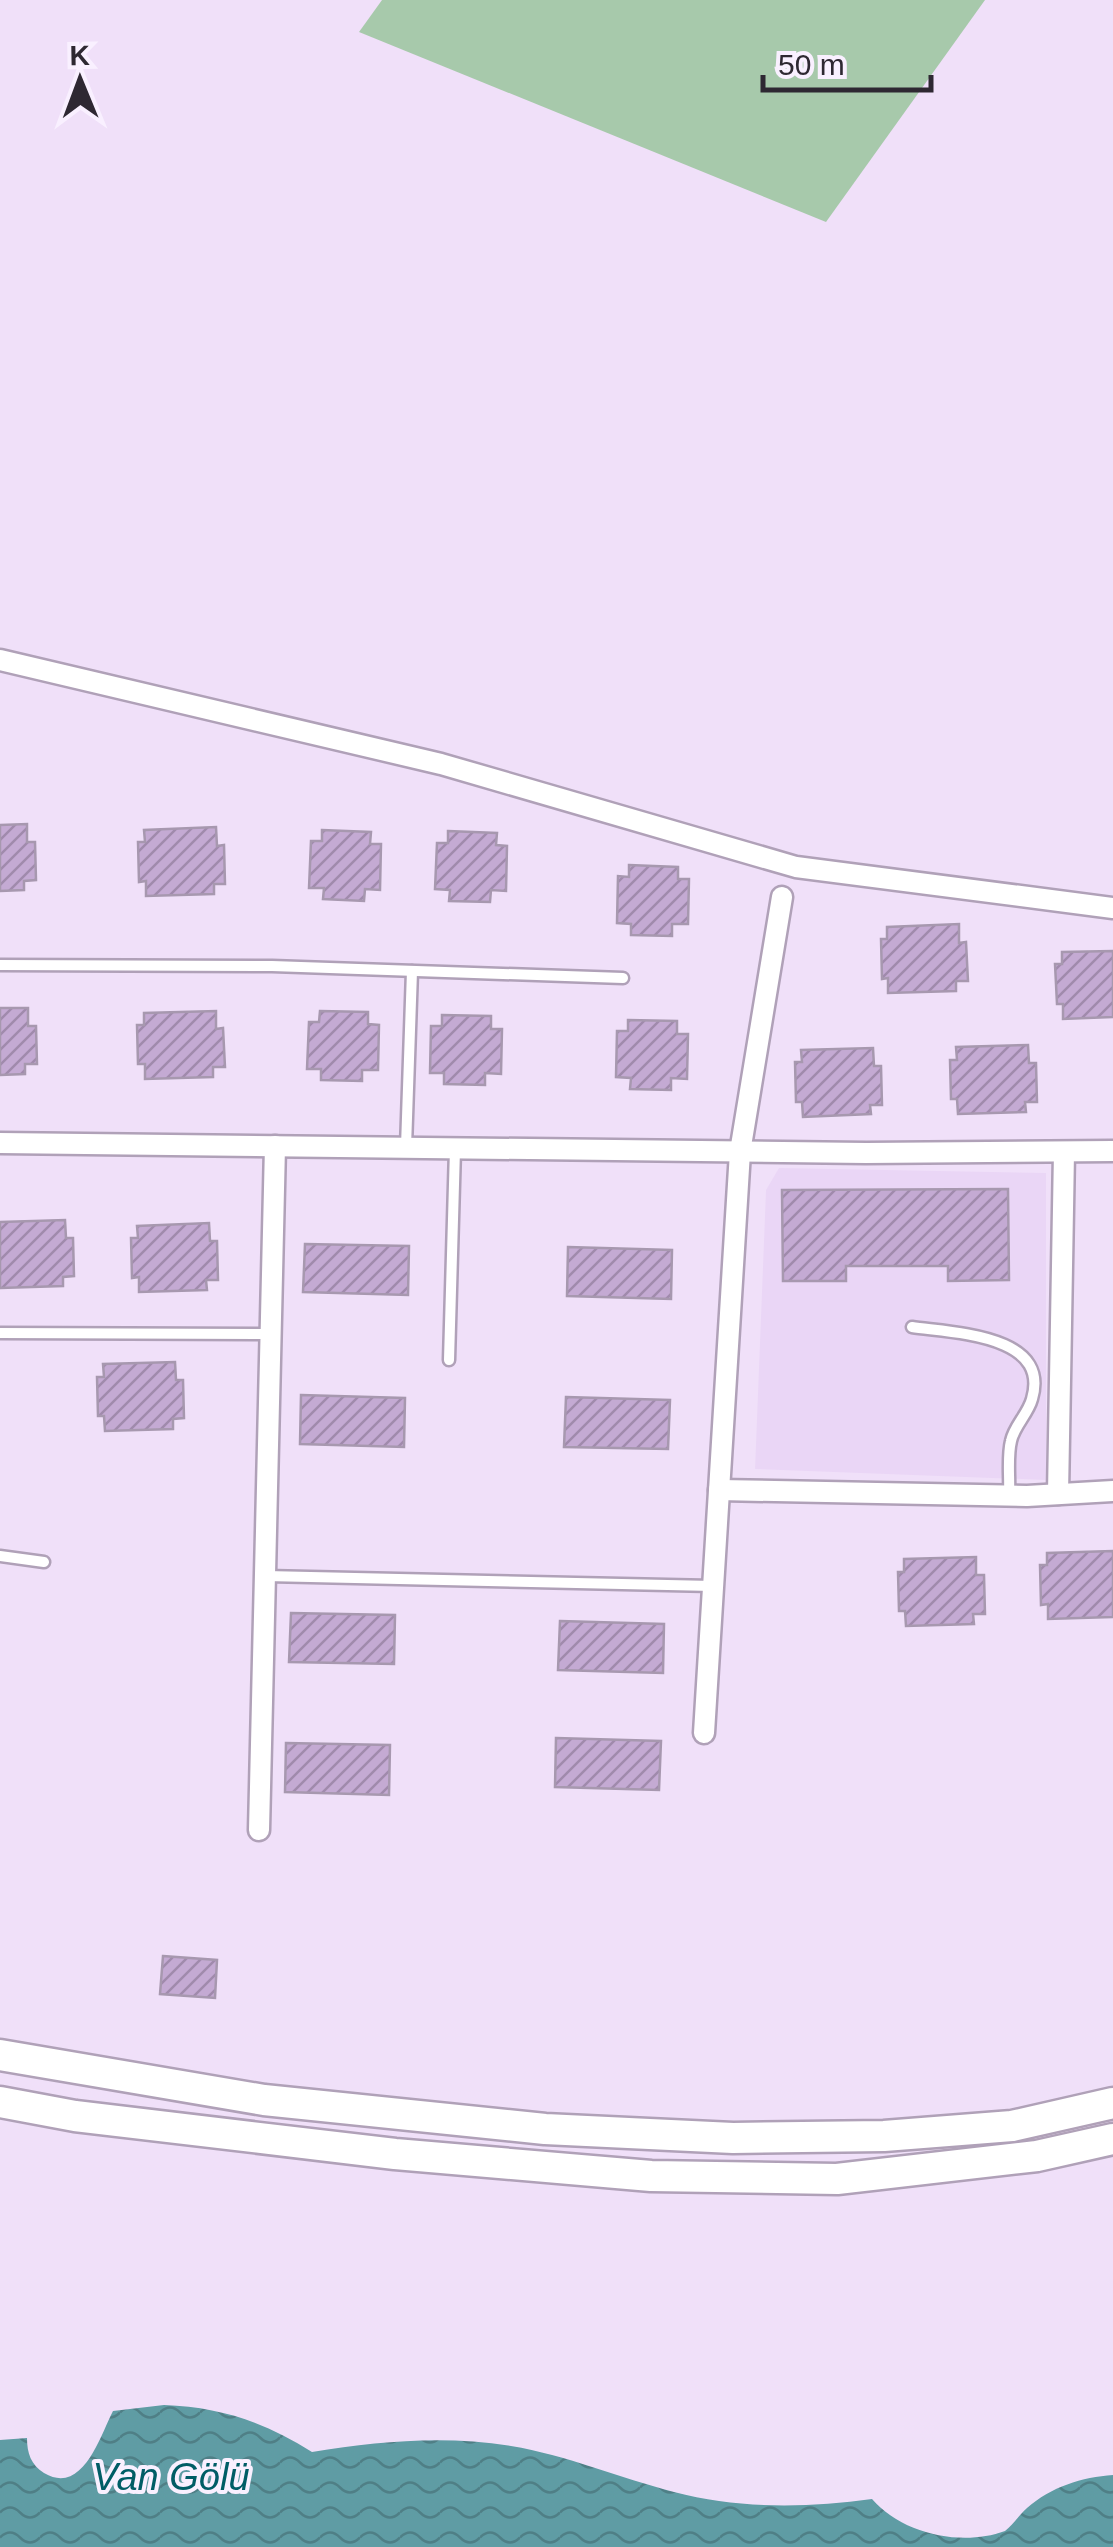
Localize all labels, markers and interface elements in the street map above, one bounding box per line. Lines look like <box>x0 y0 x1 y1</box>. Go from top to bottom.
north arrow <box>30 30 130 130</box>
scale bar <box>763 30 930 92</box>
text: K <box>69 40 90 71</box>
text: 50 m <box>778 48 845 81</box>
water label: Van Gölü <box>92 2456 250 2498</box>

